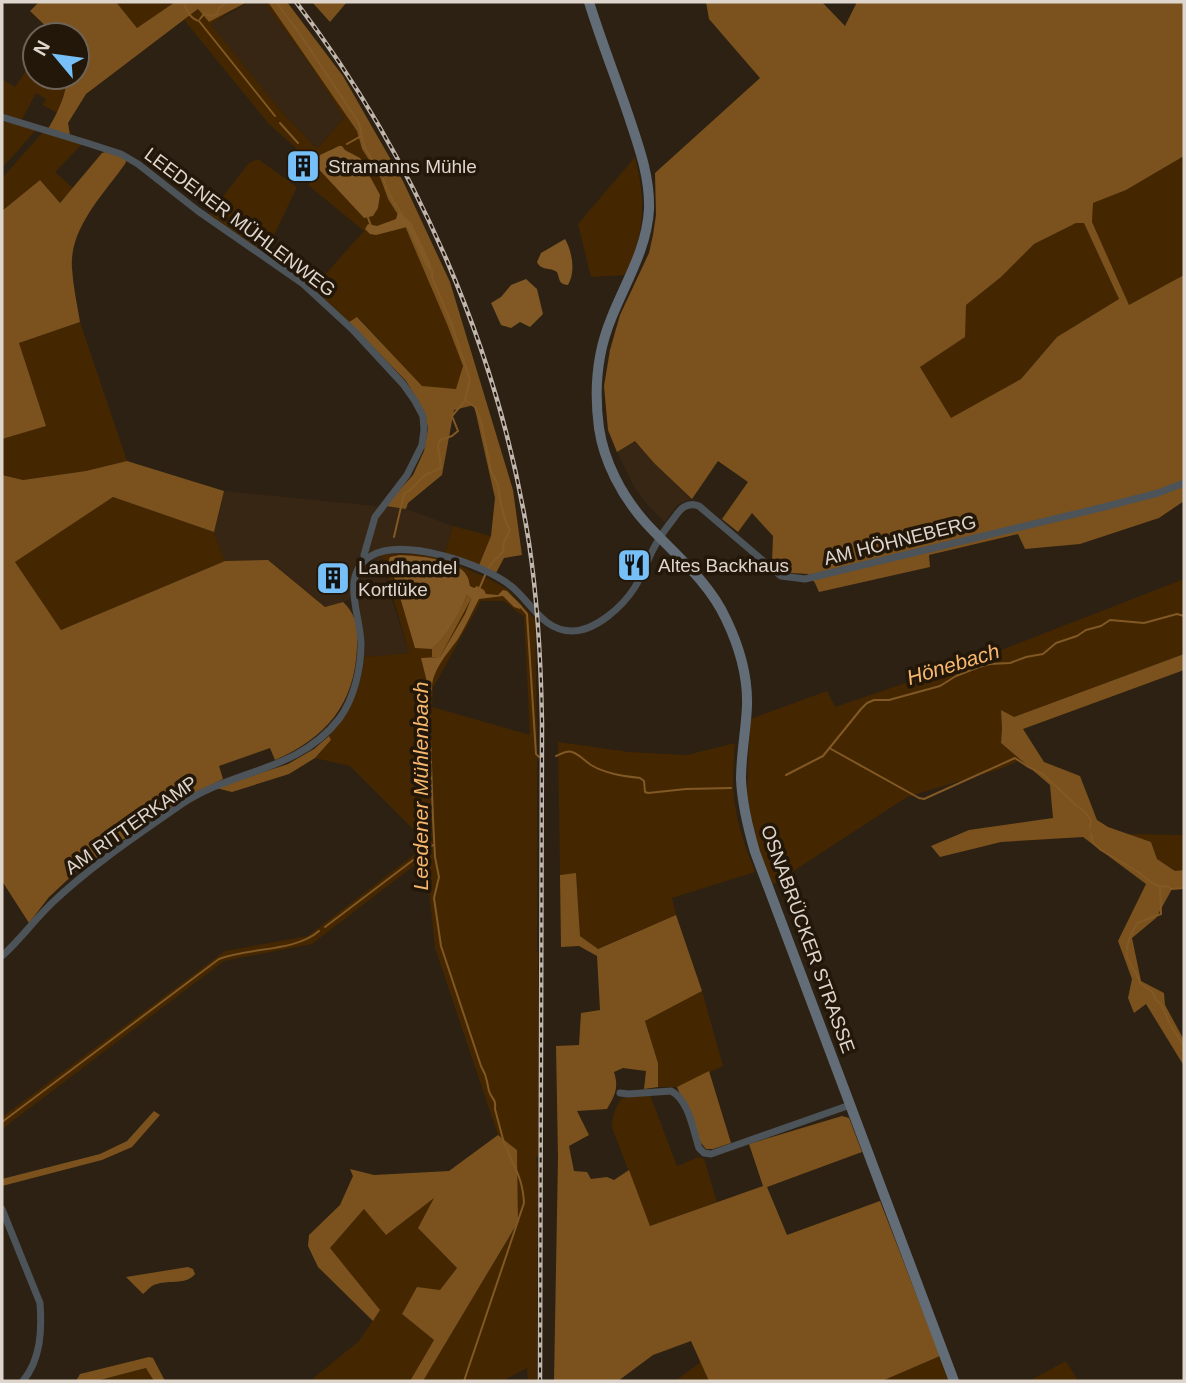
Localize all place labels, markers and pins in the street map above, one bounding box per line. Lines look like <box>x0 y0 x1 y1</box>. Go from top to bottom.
building icon: Stramanns Mühle <box>284 147 322 185</box>
place label: Stramanns Mühle <box>328 156 477 177</box>
restaurant icon: Altes Backhaus <box>615 546 653 584</box>
place label: Altes Backhaus <box>658 555 789 576</box>
place label: Landhandel Kortlüke <box>358 557 457 600</box>
building icon: Landhandel Kortlüke <box>314 559 352 597</box>

